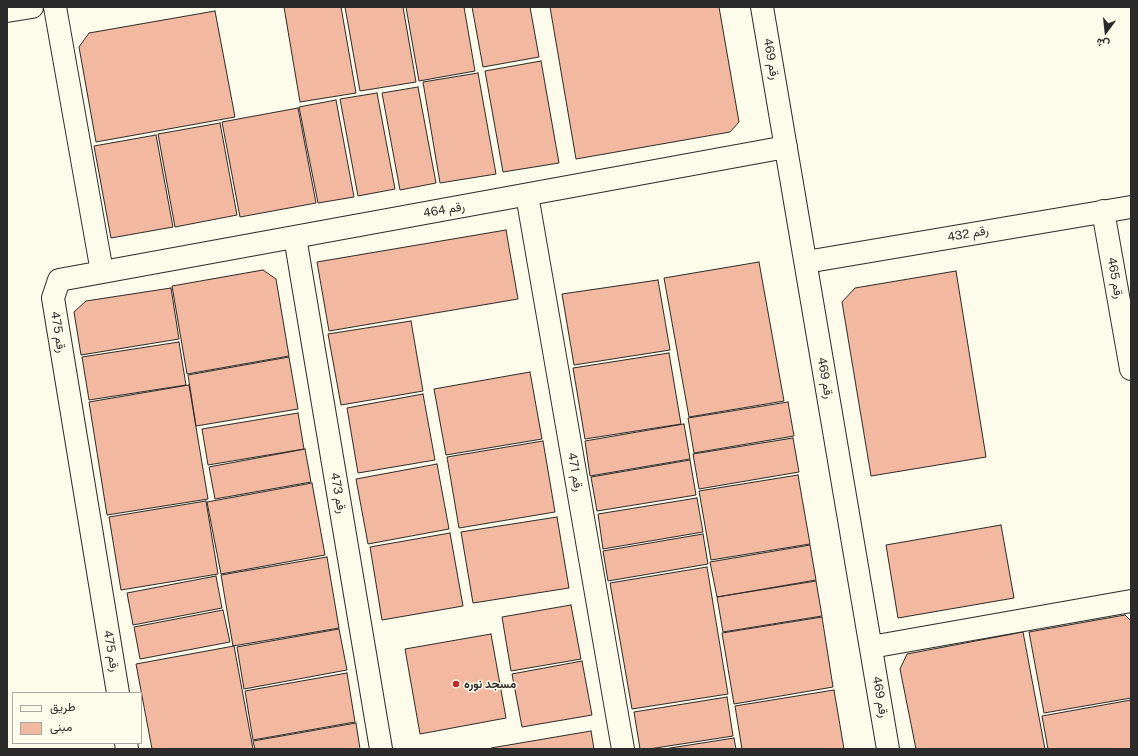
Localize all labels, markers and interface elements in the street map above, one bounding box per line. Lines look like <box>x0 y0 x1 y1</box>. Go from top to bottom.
north arrow <box>1086 12 1126 52</box>
text: ش <box>1095 36 1111 51</box>
street label: رقم 469 <box>760 37 782 81</box>
street label: رقم 464 <box>422 199 466 221</box>
street label: رقم 432 <box>946 223 990 245</box>
street label: رقم 465 <box>1104 256 1126 300</box>
street label: رقم 475 <box>48 310 68 354</box>
street label: رقم 469 <box>814 356 836 400</box>
street label: رقم 471 <box>565 451 585 493</box>
street label: رقم 473 <box>327 471 349 515</box>
street label: رقم 475 <box>100 629 122 673</box>
street label: رقم 469 <box>869 675 891 719</box>
place label: مسجد نوره <box>464 677 516 691</box>
marker: مسجد نوره <box>451 679 461 689</box>
legend <box>12 692 142 744</box>
text: طريق <box>50 700 75 714</box>
text: مبنى <box>50 720 72 734</box>

